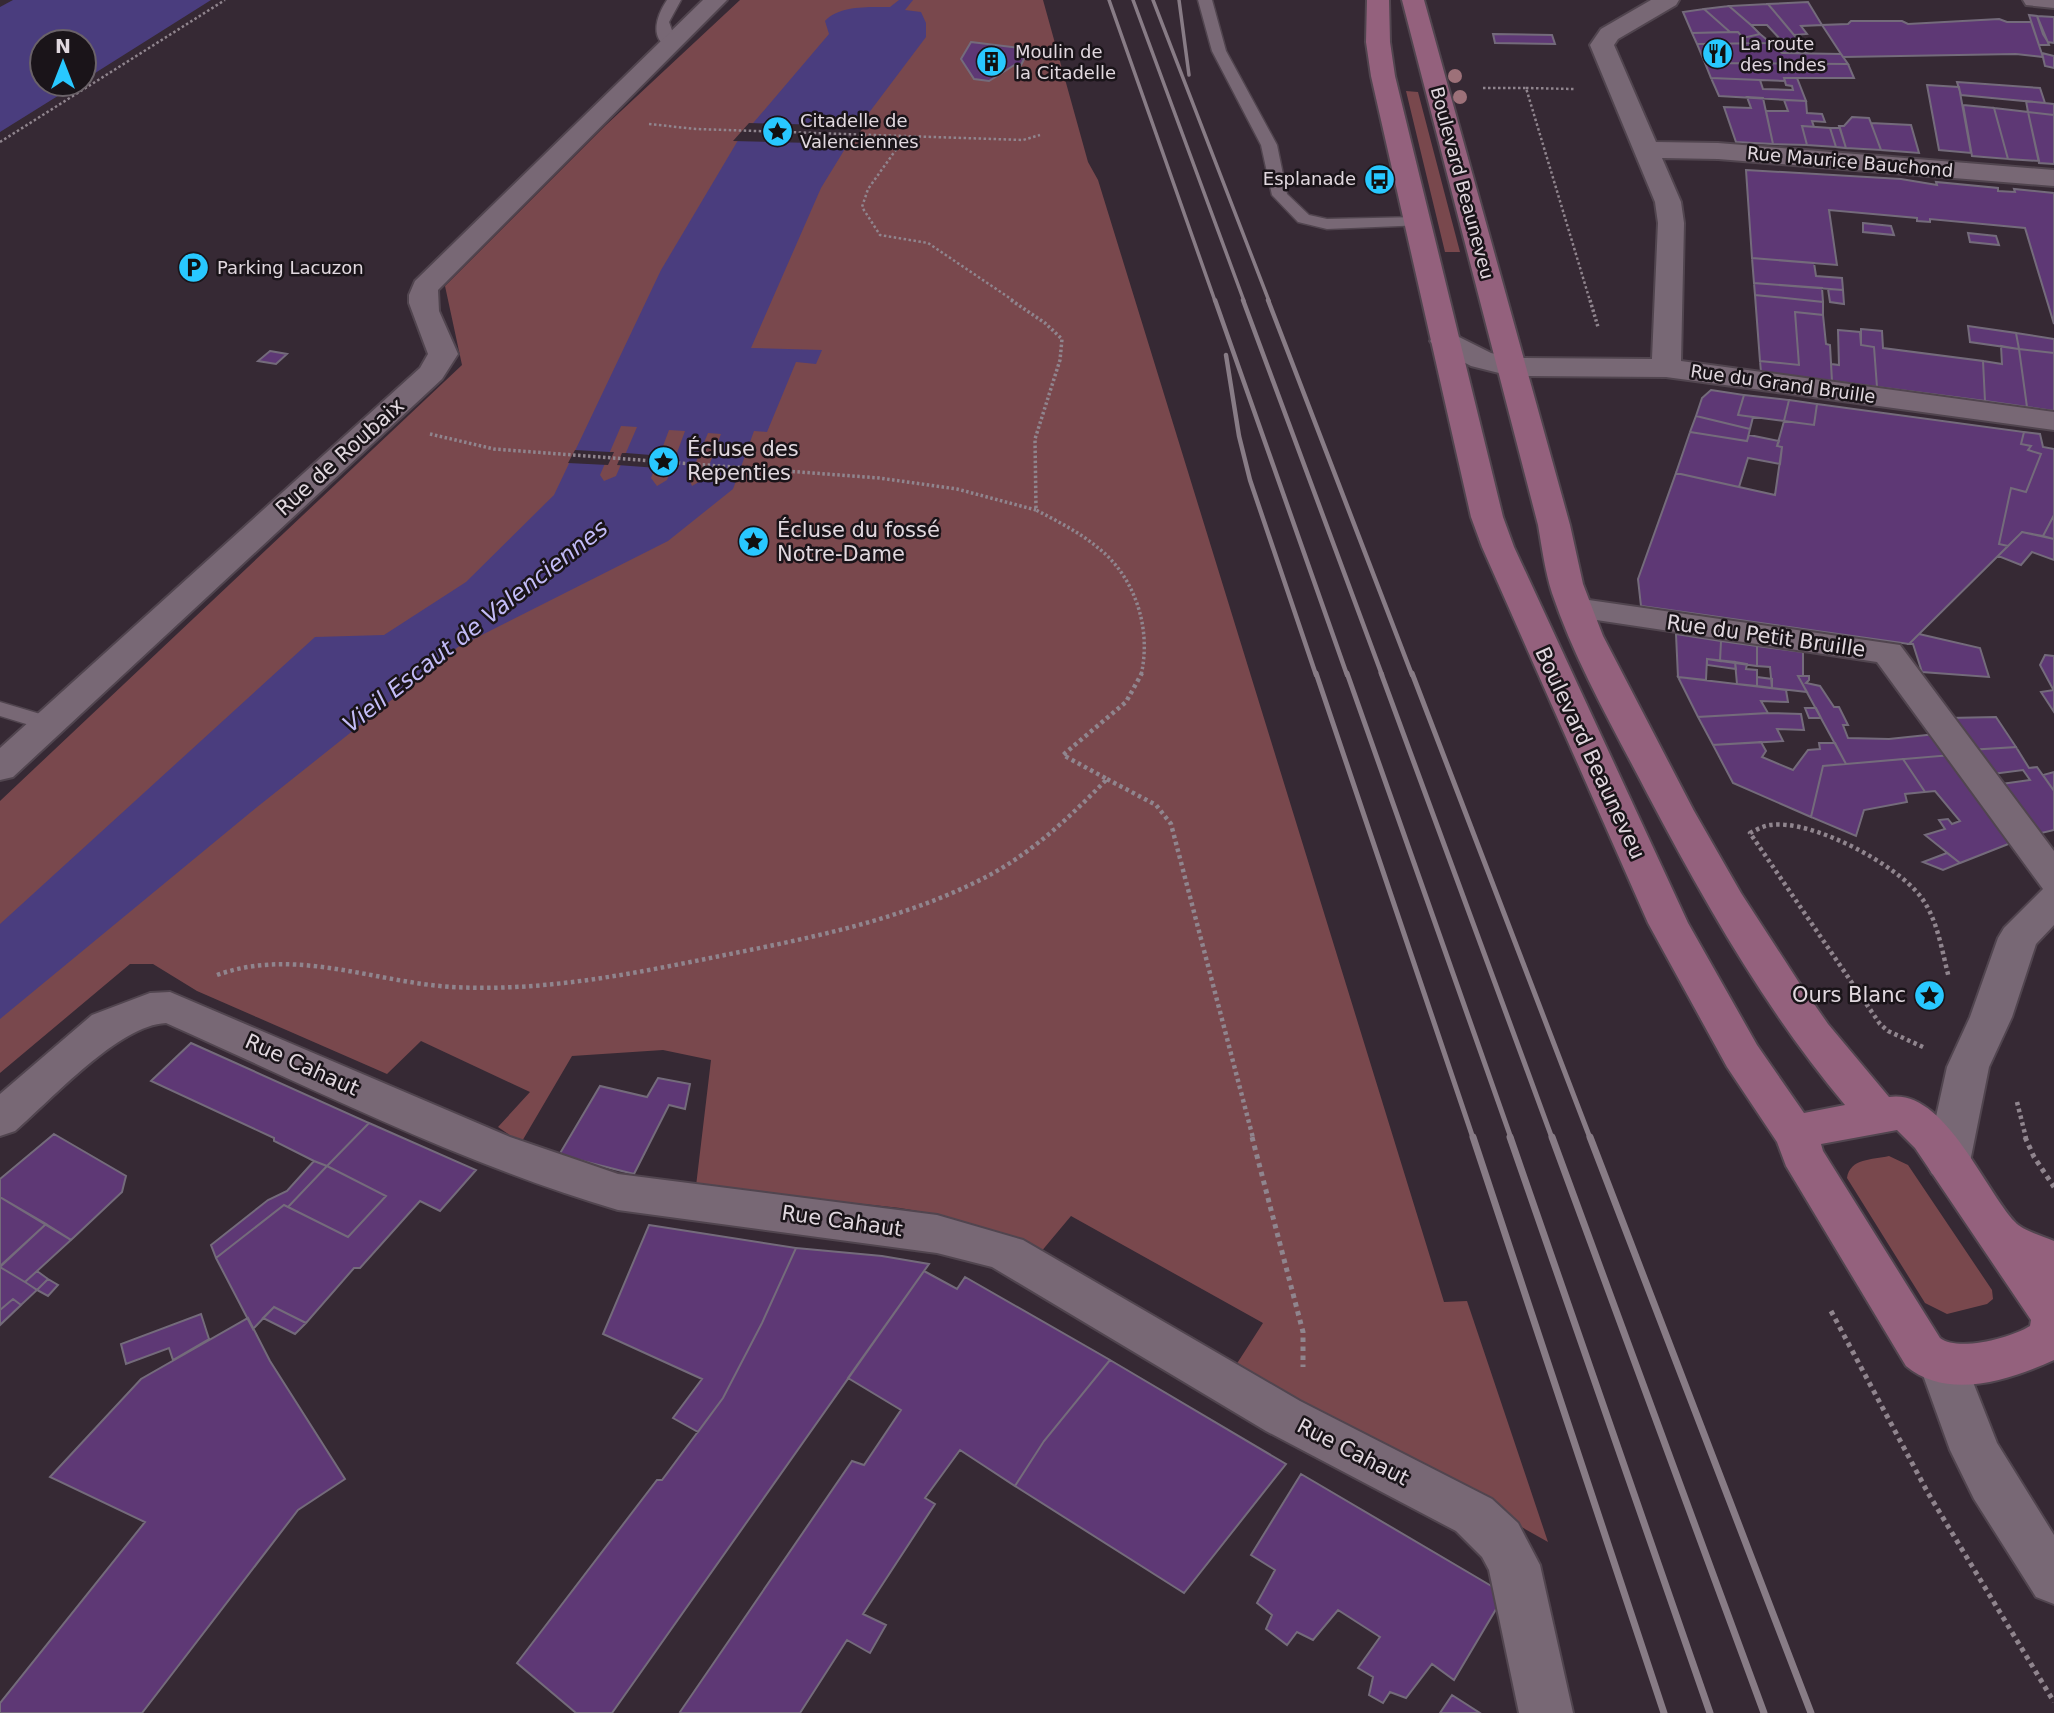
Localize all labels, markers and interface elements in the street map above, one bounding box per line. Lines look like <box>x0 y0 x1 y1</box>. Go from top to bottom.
north arrow <box>28 28 98 98</box>
place label: La route des Indes <box>1740 33 1826 75</box>
text: N <box>55 35 71 57</box>
restaurant icon: La route des Indes <box>1700 37 1734 71</box>
place label: Moulin de la Citadelle <box>1015 41 1116 83</box>
building icon: Moulin de la Citadelle <box>975 45 1009 79</box>
street label: Boulevard Beauneveu <box>1427 84 1498 281</box>
place label: Citadelle de Valenciennes <box>800 110 919 152</box>
place icon: Citadelle de Valenciennes <box>760 114 794 148</box>
street label: Rue Maurice Bauchond <box>1746 142 1954 181</box>
bus stop icon: Esplanade <box>1362 162 1396 196</box>
place label: Esplanade <box>1263 168 1356 189</box>
parking icon: Parking Lacuzon <box>177 251 211 285</box>
place label: Parking Lacuzon <box>217 257 364 278</box>
street label: Rue du Grand Bruille <box>1689 360 1877 407</box>
street label: Rue de Roubaix <box>271 393 409 521</box>
place label: Écluse des Repenties <box>687 436 799 485</box>
place icon: Écluse des Repenties <box>647 444 681 478</box>
water label: Vieil Escaut de Valenciennes <box>338 515 612 737</box>
place label: Écluse du fossé Notre-Dame <box>777 517 940 566</box>
place icon: Écluse du fossé Notre-Dame <box>737 525 771 559</box>
street label: Rue du Petit Bruille <box>1665 610 1867 662</box>
street label: Boulevard Beauneveu <box>1530 643 1650 863</box>
place icon: Ours Blanc <box>1912 978 1946 1012</box>
place label: Ours Blanc <box>1792 983 1906 1007</box>
street label: Rue Cahaut <box>241 1029 363 1101</box>
street label: Rue Cahaut <box>780 1201 904 1241</box>
street label: Rue Cahaut <box>1293 1414 1413 1490</box>

